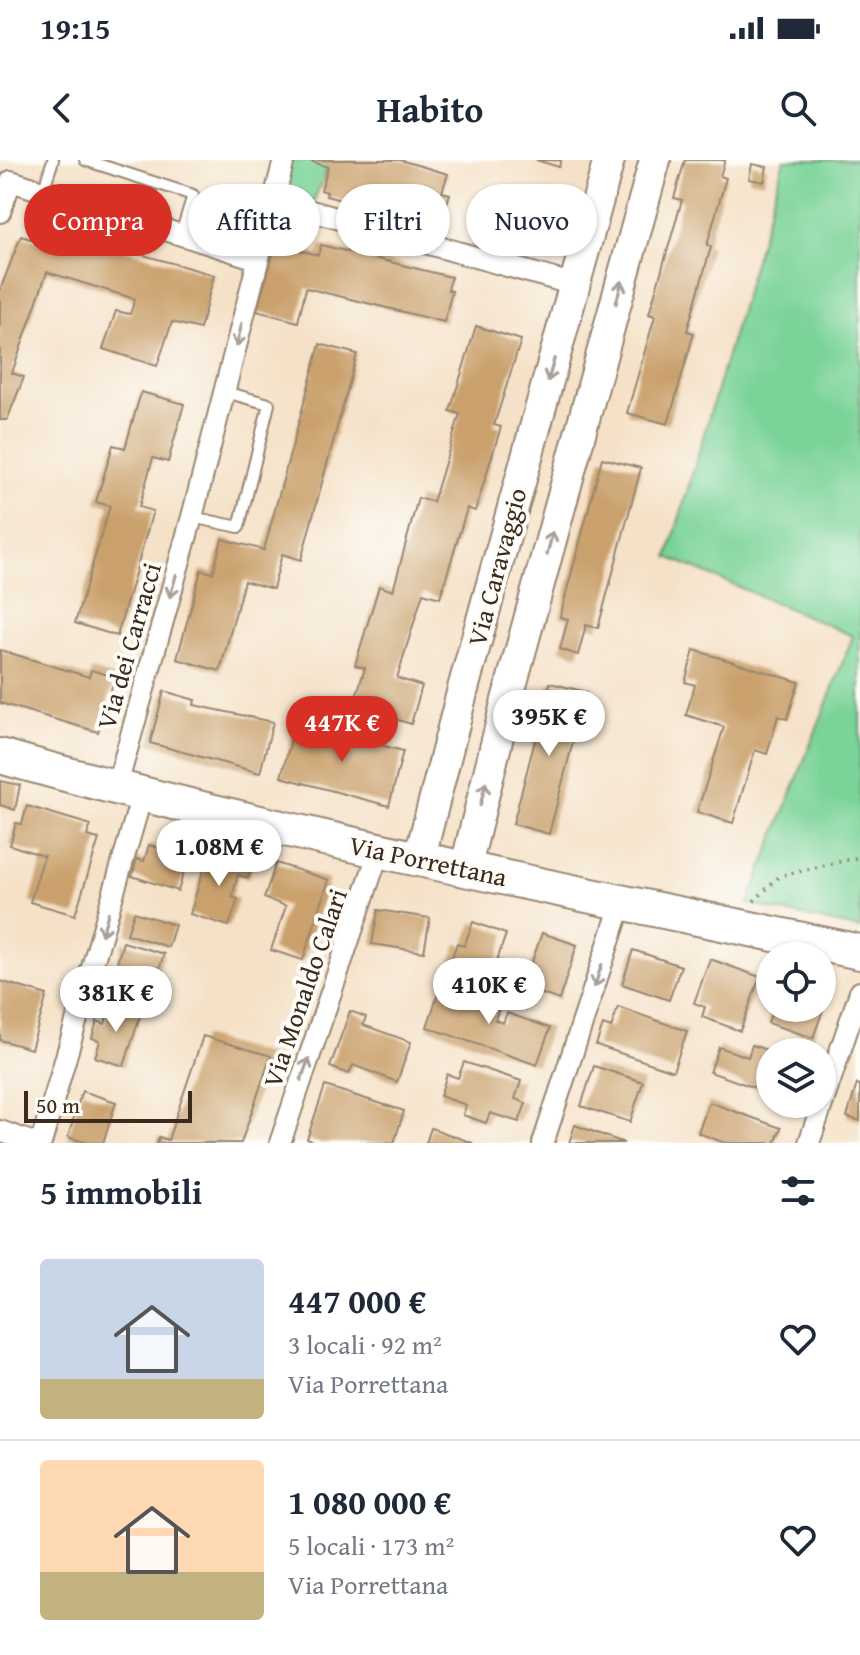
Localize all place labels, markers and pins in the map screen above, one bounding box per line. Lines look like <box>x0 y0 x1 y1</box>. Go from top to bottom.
pin: 395K € <box>484 690 614 758</box>
pin: 447K € <box>277 696 407 764</box>
pin: 1.08M € <box>145 820 293 888</box>
pin: 410K € <box>424 958 554 1026</box>
pin: 381K € <box>51 966 181 1034</box>

